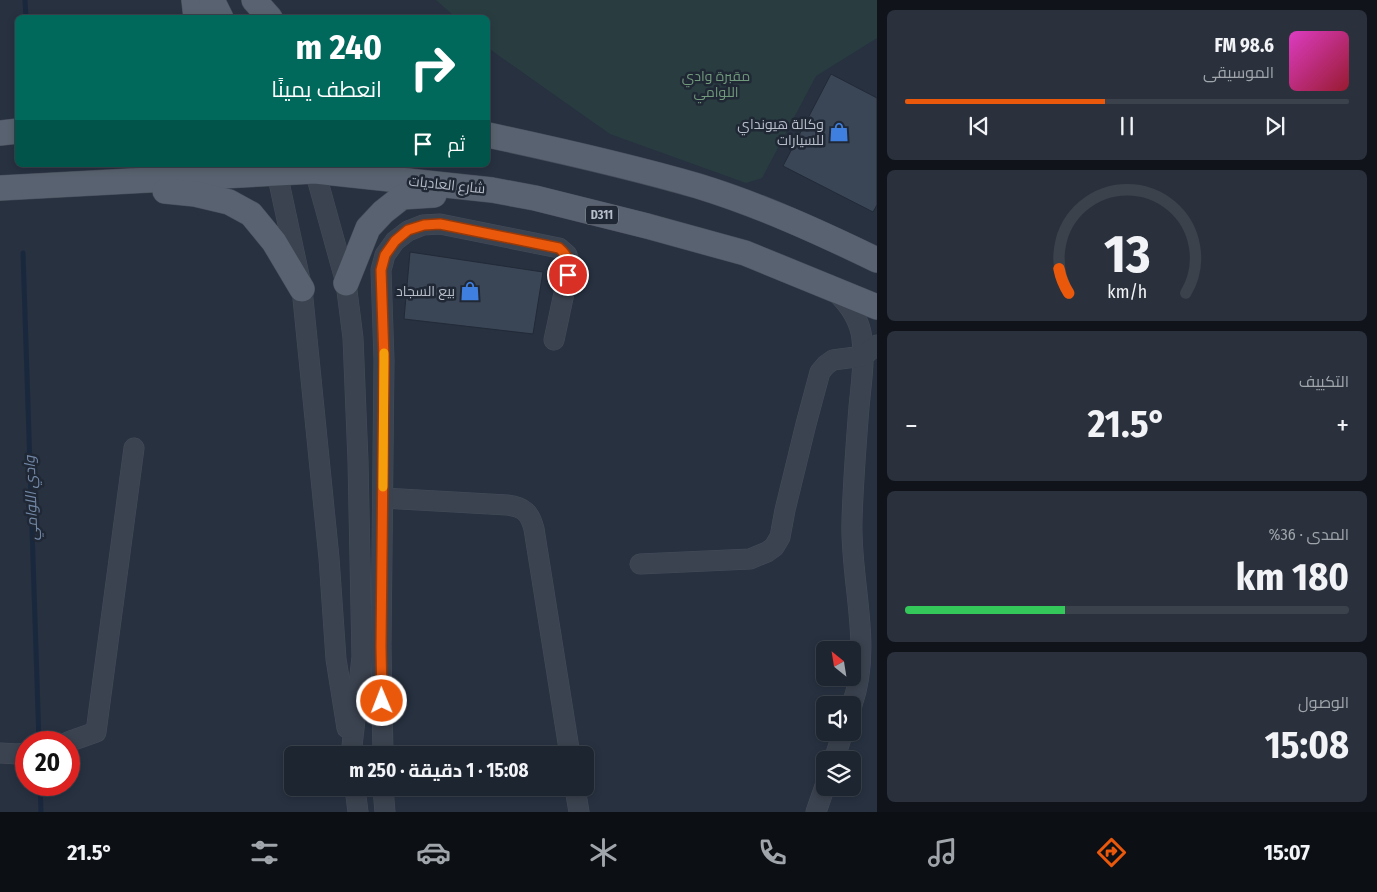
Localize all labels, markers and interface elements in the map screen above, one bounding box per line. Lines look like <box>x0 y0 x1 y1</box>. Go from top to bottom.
text: 240 m <box>295 26 382 68</box>
text: 98.6 FM <box>1215 34 1274 57</box>
icon: right <box>400 35 465 100</box>
text: الموسيقى <box>1203 63 1274 82</box>
park label: مقبرة وادي اللوامي <box>682 68 750 104</box>
text: انعطف يمينًا <box>271 76 382 103</box>
icon: previous <box>965 112 993 140</box>
icon: pause <box>1113 112 1141 140</box>
icon: next <box>1261 112 1289 140</box>
place label: وكالة هيونداي للسيارات <box>737 116 824 149</box>
shop icon: وكالة هيونداي للسيارات <box>828 121 850 143</box>
icon: arrive <box>409 130 437 158</box>
text: ثم <box>447 133 465 156</box>
street label: شارع العاديات <box>408 173 486 197</box>
road number: D311 <box>586 206 618 224</box>
text: 13 <box>1104 223 1150 286</box>
pin <box>547 254 589 296</box>
icon: arrive <box>554 261 582 289</box>
shop icon: بيع السجاد <box>459 280 481 302</box>
text: km/h <box>1107 281 1147 303</box>
place label: بيع السجاد <box>396 283 455 300</box>
text: التكييف <box>1299 372 1349 391</box>
text: 21.5° <box>1088 401 1166 447</box>
text: − <box>905 409 918 442</box>
text: + <box>1336 409 1349 442</box>
water label: وادي اللوامي <box>20 454 44 541</box>
text: المدى · 36% <box>1269 525 1349 544</box>
text: 180 km <box>1236 554 1349 600</box>
north arrow <box>816 641 861 686</box>
map controls <box>816 641 861 796</box>
position arrow <box>355 674 407 726</box>
text: الوصول <box>1298 693 1349 712</box>
button: sound <box>816 696 861 741</box>
text: 15:08 <box>1265 722 1349 768</box>
speed limit sign: 20 <box>15 731 80 796</box>
button: layers <box>816 751 861 796</box>
text: 15:08 · 1 دقيقة · 250 m <box>349 759 529 782</box>
icon: filters <box>247 835 282 870</box>
icon: car <box>416 835 451 870</box>
icon: climate <box>586 835 621 870</box>
icon: phone <box>755 835 790 870</box>
icon: music <box>925 835 960 870</box>
icon: directions <box>1094 835 1129 870</box>
text: 21.5° <box>67 839 113 866</box>
text: 15:07 <box>1264 839 1310 866</box>

